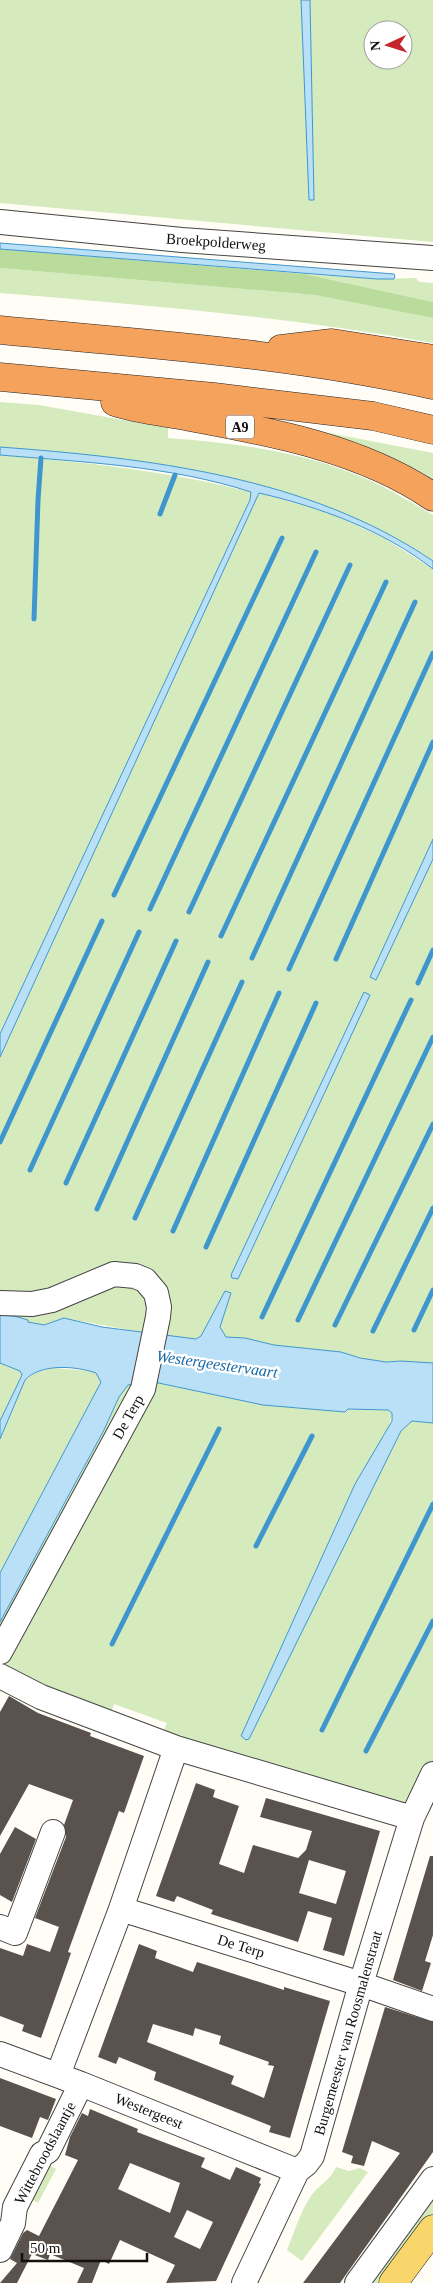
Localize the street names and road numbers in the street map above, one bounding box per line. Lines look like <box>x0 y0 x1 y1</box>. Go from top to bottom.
street label: Broekpolderweg <box>166 231 267 254</box>
road number: A9 <box>226 416 254 438</box>
street label: De Terp <box>109 1392 147 1442</box>
street label: Burgemeester van Roosmalenstraat <box>311 1928 385 2137</box>
street label: De Terp <box>216 1931 266 1961</box>
street label: Westergeest <box>113 2090 186 2132</box>
street label: Wittebroodslaantje <box>11 2099 79 2207</box>

